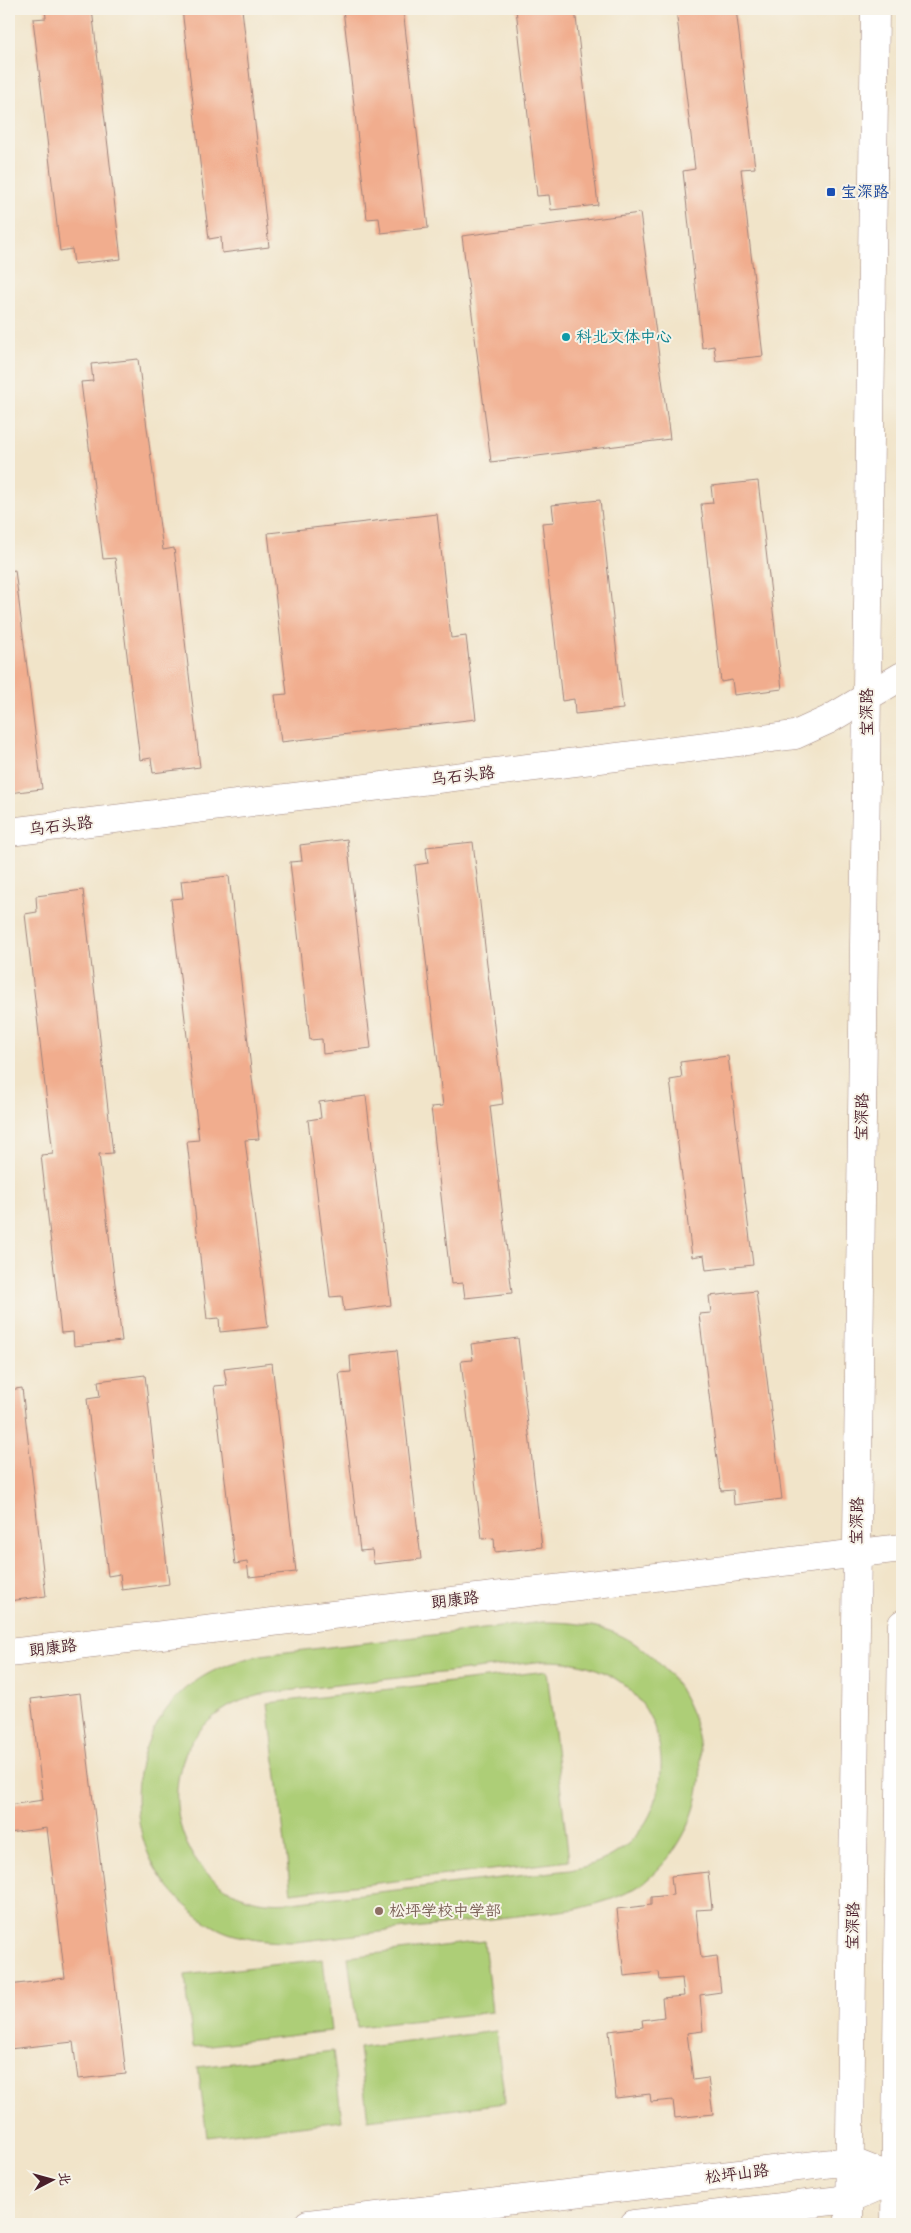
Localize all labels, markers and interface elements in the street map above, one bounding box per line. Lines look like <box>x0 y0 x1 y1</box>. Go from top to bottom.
place label: 宝深路 <box>841 183 889 201</box>
marker: 宝深路 <box>825 186 837 198</box>
place label: 科北文体中心 <box>576 328 672 346</box>
marker: 科北文体中心 <box>560 331 572 343</box>
street label: 宝深路 <box>858 688 876 736</box>
street label: 乌石头路 <box>430 763 496 789</box>
street label: 乌石头路 <box>28 813 94 839</box>
street label: 宝深路 <box>853 1093 871 1141</box>
street label: 宝深路 <box>848 1497 866 1545</box>
street label: 朗康路 <box>430 1588 480 1612</box>
street label: 朗康路 <box>28 1636 78 1660</box>
place label: 松坪学校中学部 <box>389 1902 501 1920</box>
street label: 宝深路 <box>844 1902 862 1950</box>
marker: 松坪学校中学部 <box>373 1905 385 1917</box>
north arrow <box>28 2156 78 2206</box>
street label: 松坪山路 <box>704 2161 770 2187</box>
text: 北 <box>55 2171 74 2187</box>

